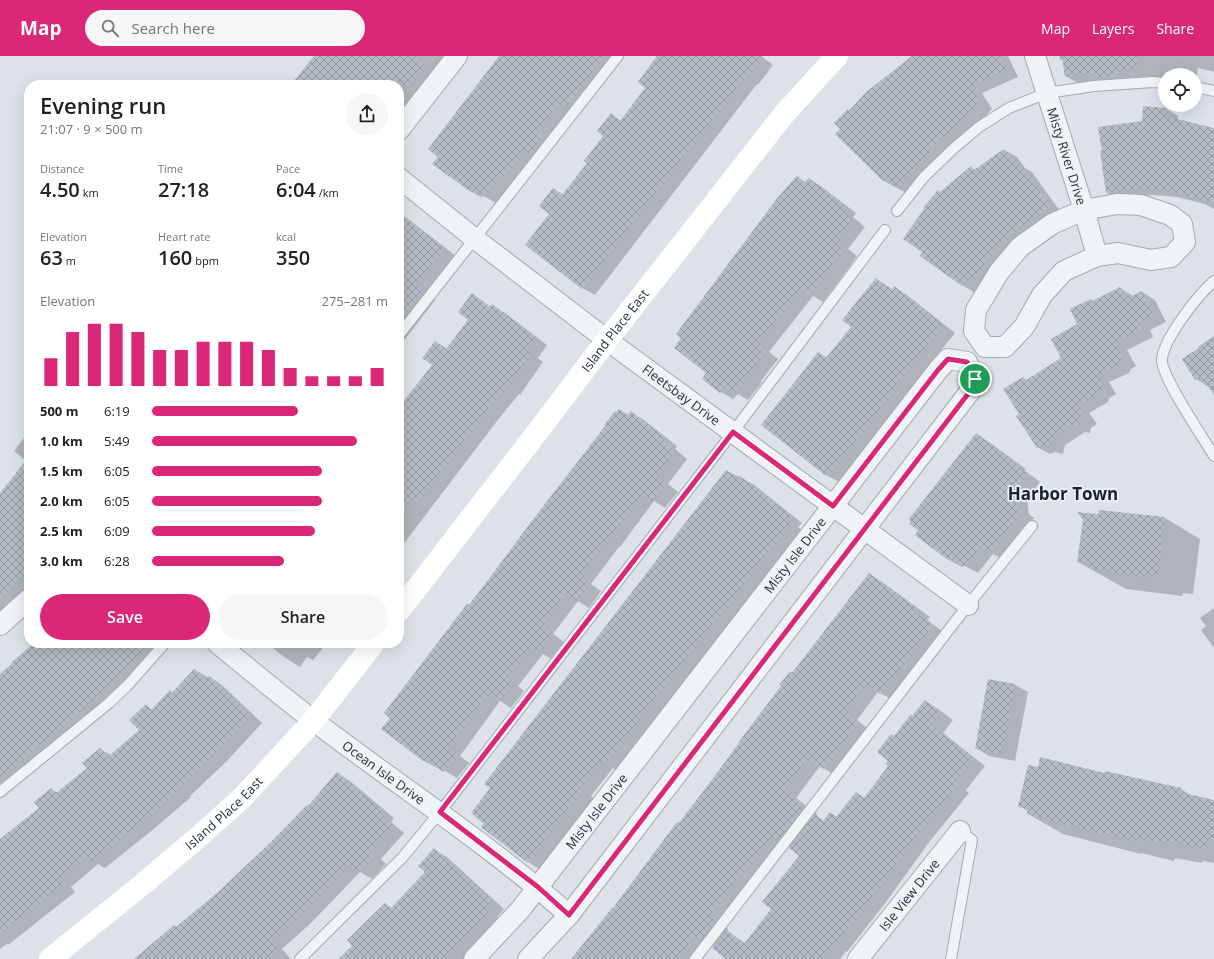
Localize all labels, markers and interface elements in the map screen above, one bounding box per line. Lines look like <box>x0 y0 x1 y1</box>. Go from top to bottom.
search box <box>85 10 365 46</box>
text: Map <box>20 15 61 41</box>
icon: search <box>99 17 121 39</box>
text: Search here <box>131 18 215 38</box>
text: Map <box>1041 19 1070 38</box>
text: Layers <box>1092 19 1134 38</box>
text: Share <box>1156 19 1194 38</box>
map controls <box>1158 68 1202 112</box>
button: locate <box>1158 68 1202 112</box>
text: Evening run <box>40 90 166 120</box>
button: share <box>346 93 388 135</box>
street label: Misty River Drive <box>1043 105 1091 207</box>
text: 21:07 · 9 × 500 m <box>40 120 143 138</box>
text: Distance <box>40 161 84 176</box>
text: Time <box>158 161 183 176</box>
text: Pace <box>276 161 300 176</box>
text: 4.50 <box>40 176 80 203</box>
text: 27:18 <box>158 176 209 203</box>
text: 6:04 <box>276 176 316 203</box>
text: km <box>80 185 99 200</box>
text: /km <box>316 185 339 200</box>
text: Elevation <box>40 229 87 244</box>
text: Heart rate <box>158 229 210 244</box>
text: kcal <box>276 229 296 244</box>
text: 63 <box>40 244 63 271</box>
text: 160 <box>158 244 192 271</box>
text: 350 <box>276 244 310 271</box>
text: m <box>63 253 76 268</box>
text: bpm <box>192 253 219 268</box>
street label: Island Place East <box>577 285 653 376</box>
text: Elevation <box>40 292 95 310</box>
text: 275–281 m <box>321 292 388 310</box>
street label: Fleetsbay Drive <box>639 360 724 429</box>
pin <box>958 362 992 396</box>
icon: arrive <box>964 368 986 390</box>
text: 500 m <box>40 402 78 420</box>
text: 6:19 <box>104 402 130 420</box>
text: 1.0 km <box>40 432 83 450</box>
text: 5:49 <box>104 432 130 450</box>
text: 1.5 km <box>40 462 83 480</box>
text: 6:05 <box>104 462 130 480</box>
district label: Harbor Town <box>1008 482 1118 505</box>
text: 2.0 km <box>40 492 83 510</box>
text: 6:05 <box>104 492 130 510</box>
street label: Misty Isle Drive <box>760 513 830 597</box>
text: 2.5 km <box>40 522 83 540</box>
text: 6:09 <box>104 522 130 540</box>
text: 3.0 km <box>40 552 83 570</box>
text: 6:28 <box>104 552 130 570</box>
button: Save <box>40 594 210 640</box>
button: Share <box>218 594 388 640</box>
street label: Ocean Isle Drive <box>339 736 429 808</box>
street label: Misty Isle Drive <box>561 770 631 853</box>
street label: Island Place East <box>181 772 267 854</box>
street label: Isle View Drive <box>875 855 943 935</box>

